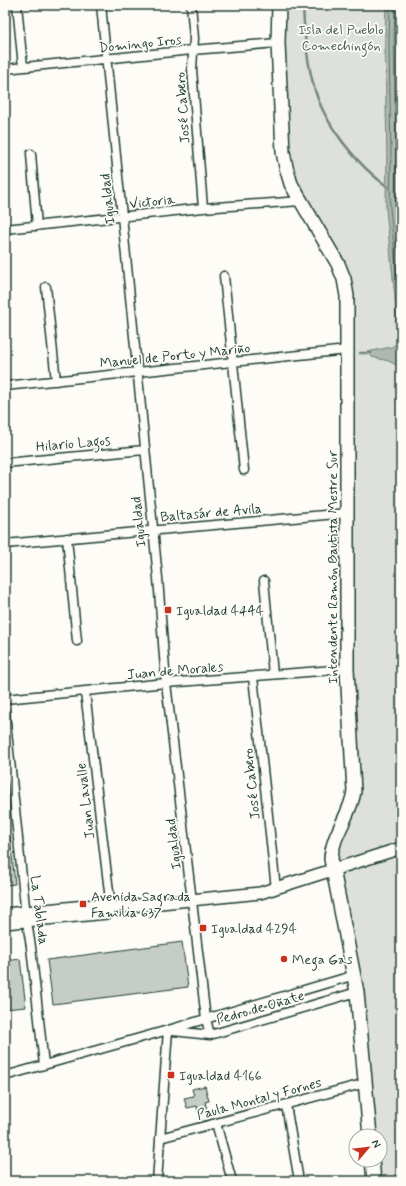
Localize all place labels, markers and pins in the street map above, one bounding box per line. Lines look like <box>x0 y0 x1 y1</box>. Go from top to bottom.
place label: Igualdad 4444 <box>176 602 264 620</box>
marker: Igualdad 4444 <box>163 605 173 615</box>
place label: Avenida Sagrada Familia 637 <box>91 888 191 922</box>
marker: Avenida Sagrada Familia 637 <box>78 899 88 909</box>
place label: Igualdad 4294 <box>211 920 297 938</box>
marker: Igualdad 4294 <box>198 923 208 933</box>
place label: Mega Gas <box>292 951 353 971</box>
marker: Mega Gas <box>279 954 289 964</box>
place label: Igualdad 4166 <box>179 1067 262 1085</box>
marker: Igualdad 4166 <box>166 1070 176 1080</box>

